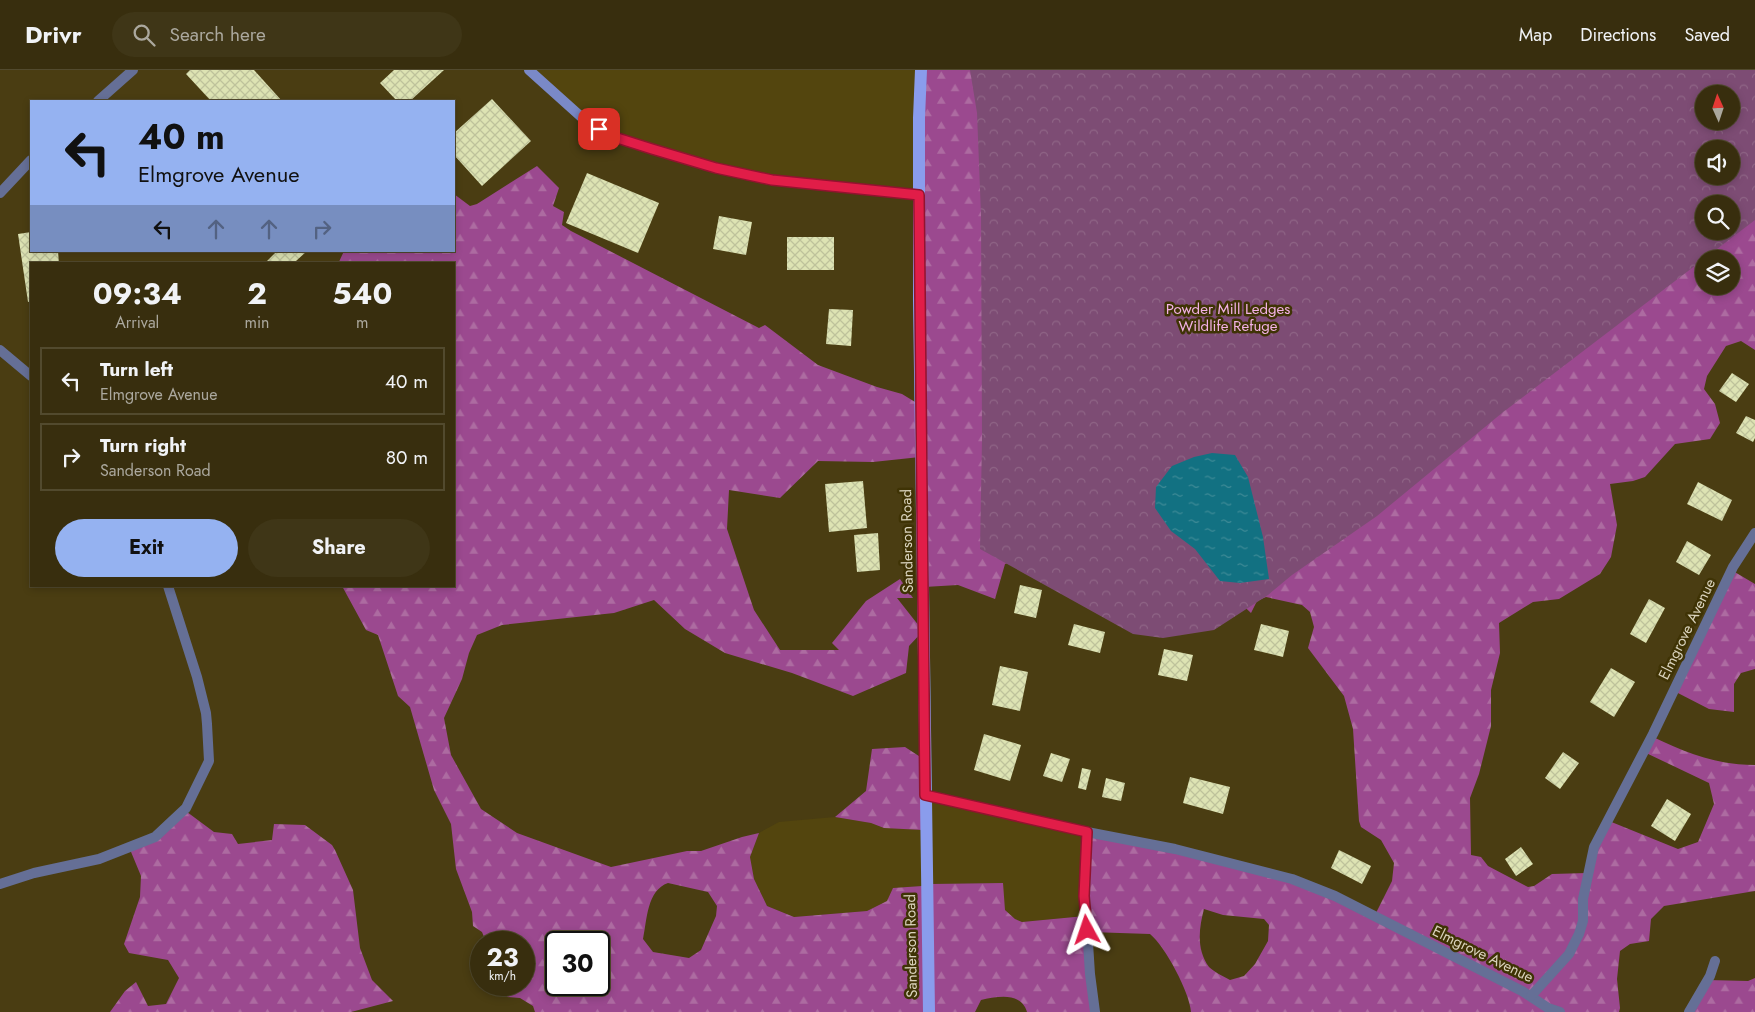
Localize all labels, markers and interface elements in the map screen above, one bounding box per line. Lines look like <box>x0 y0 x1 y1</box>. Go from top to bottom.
search box <box>112 12 462 57</box>
text: Drivr <box>25 17 82 52</box>
icon: search <box>130 21 158 49</box>
text: Search here <box>170 21 266 48</box>
text: Map <box>1519 22 1552 48</box>
text: Directions <box>1580 22 1656 48</box>
text: Saved <box>1684 22 1730 48</box>
north arrow <box>1695 85 1740 130</box>
map controls <box>1695 85 1740 295</box>
pin <box>578 108 620 150</box>
text: 40 m <box>138 112 225 162</box>
icon: arrive <box>585 115 613 143</box>
icon: left <box>55 120 120 185</box>
button: sound <box>1695 140 1740 185</box>
text: Elmgrove Avenue <box>138 158 300 190</box>
button: search <box>1695 195 1740 240</box>
icon: left <box>149 215 177 243</box>
icon: ahead <box>202 215 230 243</box>
icon: ahead <box>255 215 283 243</box>
icon: right <box>308 215 336 243</box>
button: layers <box>1695 250 1740 295</box>
text: 09:34 <box>93 272 182 315</box>
text: 2 <box>247 272 267 315</box>
text: 540 <box>332 272 392 315</box>
park label: Powder Mill Ledges Wildlife Refuge <box>1166 298 1290 337</box>
text: Arrival <box>115 311 159 334</box>
text: min <box>244 311 270 334</box>
text: m <box>356 311 369 334</box>
text: Turn left <box>100 356 173 383</box>
icon: left <box>57 367 85 395</box>
text: 40 m <box>385 368 428 395</box>
text: Elmgrove Avenue <box>100 383 218 406</box>
text: Turn right <box>100 432 186 459</box>
icon: right <box>57 443 85 471</box>
text: 80 m <box>386 444 428 471</box>
text: Sanderson Road <box>100 459 211 482</box>
street label: Sanderson Road <box>895 489 919 593</box>
button: Exit <box>55 519 238 577</box>
button: Share <box>248 519 430 577</box>
street label: Elmgrove Avenue <box>1653 574 1721 683</box>
street label: Sanderson Road <box>899 894 923 998</box>
position arrow <box>1060 903 1112 955</box>
street label: Elmgrove Avenue <box>1429 920 1538 988</box>
speed limit sign: 30 <box>545 931 610 996</box>
text: 23 <box>487 939 518 975</box>
text: km/h <box>489 967 516 985</box>

